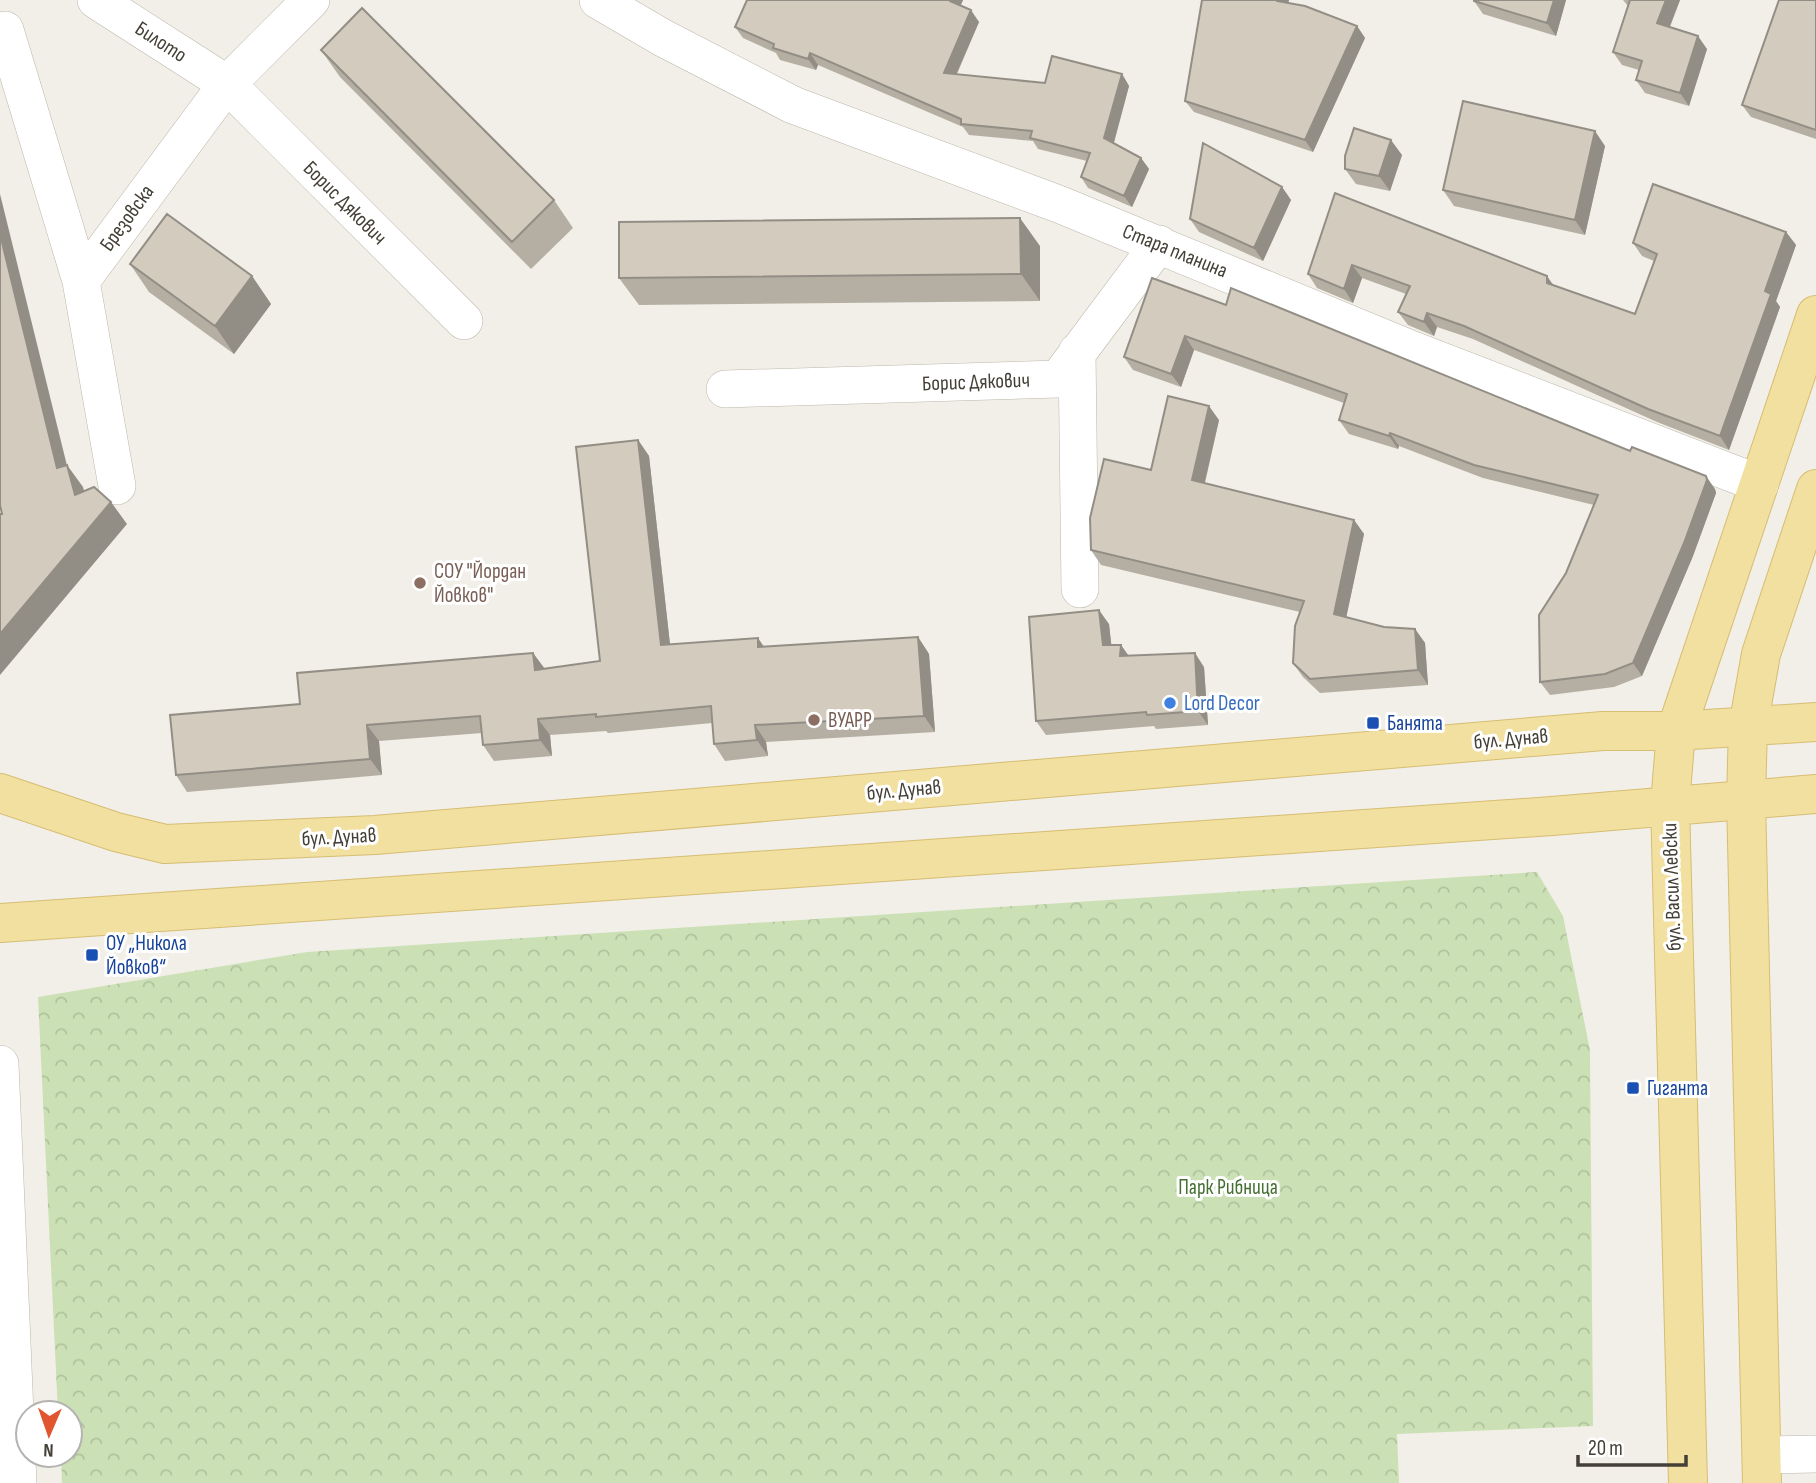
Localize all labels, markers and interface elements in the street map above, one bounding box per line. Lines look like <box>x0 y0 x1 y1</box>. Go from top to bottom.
street label: Билото <box>131 16 191 68</box>
street label: Борис Дякович <box>298 156 392 250</box>
street label: Брезовска <box>95 180 159 256</box>
street label: Стара планина <box>1119 219 1231 283</box>
street label: Борис Дякович <box>922 368 1030 396</box>
place label: СОУ "Йордан Йовков" <box>434 559 526 608</box>
marker: СОУ "Йордан Йовков" <box>412 575 428 591</box>
place label: Lord Decor <box>1184 691 1260 716</box>
marker: Lord Decor <box>1162 695 1178 711</box>
place label: ВУАРР <box>828 708 872 733</box>
place label: Банята <box>1387 711 1443 736</box>
marker: ВУАРР <box>806 712 822 728</box>
marker: Банята <box>1365 715 1381 731</box>
street label: бул. Дунав <box>1473 723 1549 755</box>
street label: бул. Дунав <box>866 774 942 806</box>
street label: бул. Дунав <box>301 823 377 851</box>
street label: бул. Васил Левски <box>1657 823 1687 951</box>
place label: ОУ „Никола Йовков“ <box>106 931 187 980</box>
marker: ОУ „Никола Йовков“ <box>84 947 100 963</box>
place label: Гиганта <box>1647 1076 1708 1101</box>
marker: Гиганта <box>1625 1080 1641 1096</box>
park label: Парк Рибница <box>1178 1175 1278 1200</box>
north arrow <box>14 1399 84 1469</box>
scale bar <box>1578 1424 1686 1468</box>
text: 20 m <box>1588 1436 1623 1461</box>
text: N <box>43 1438 54 1461</box>

